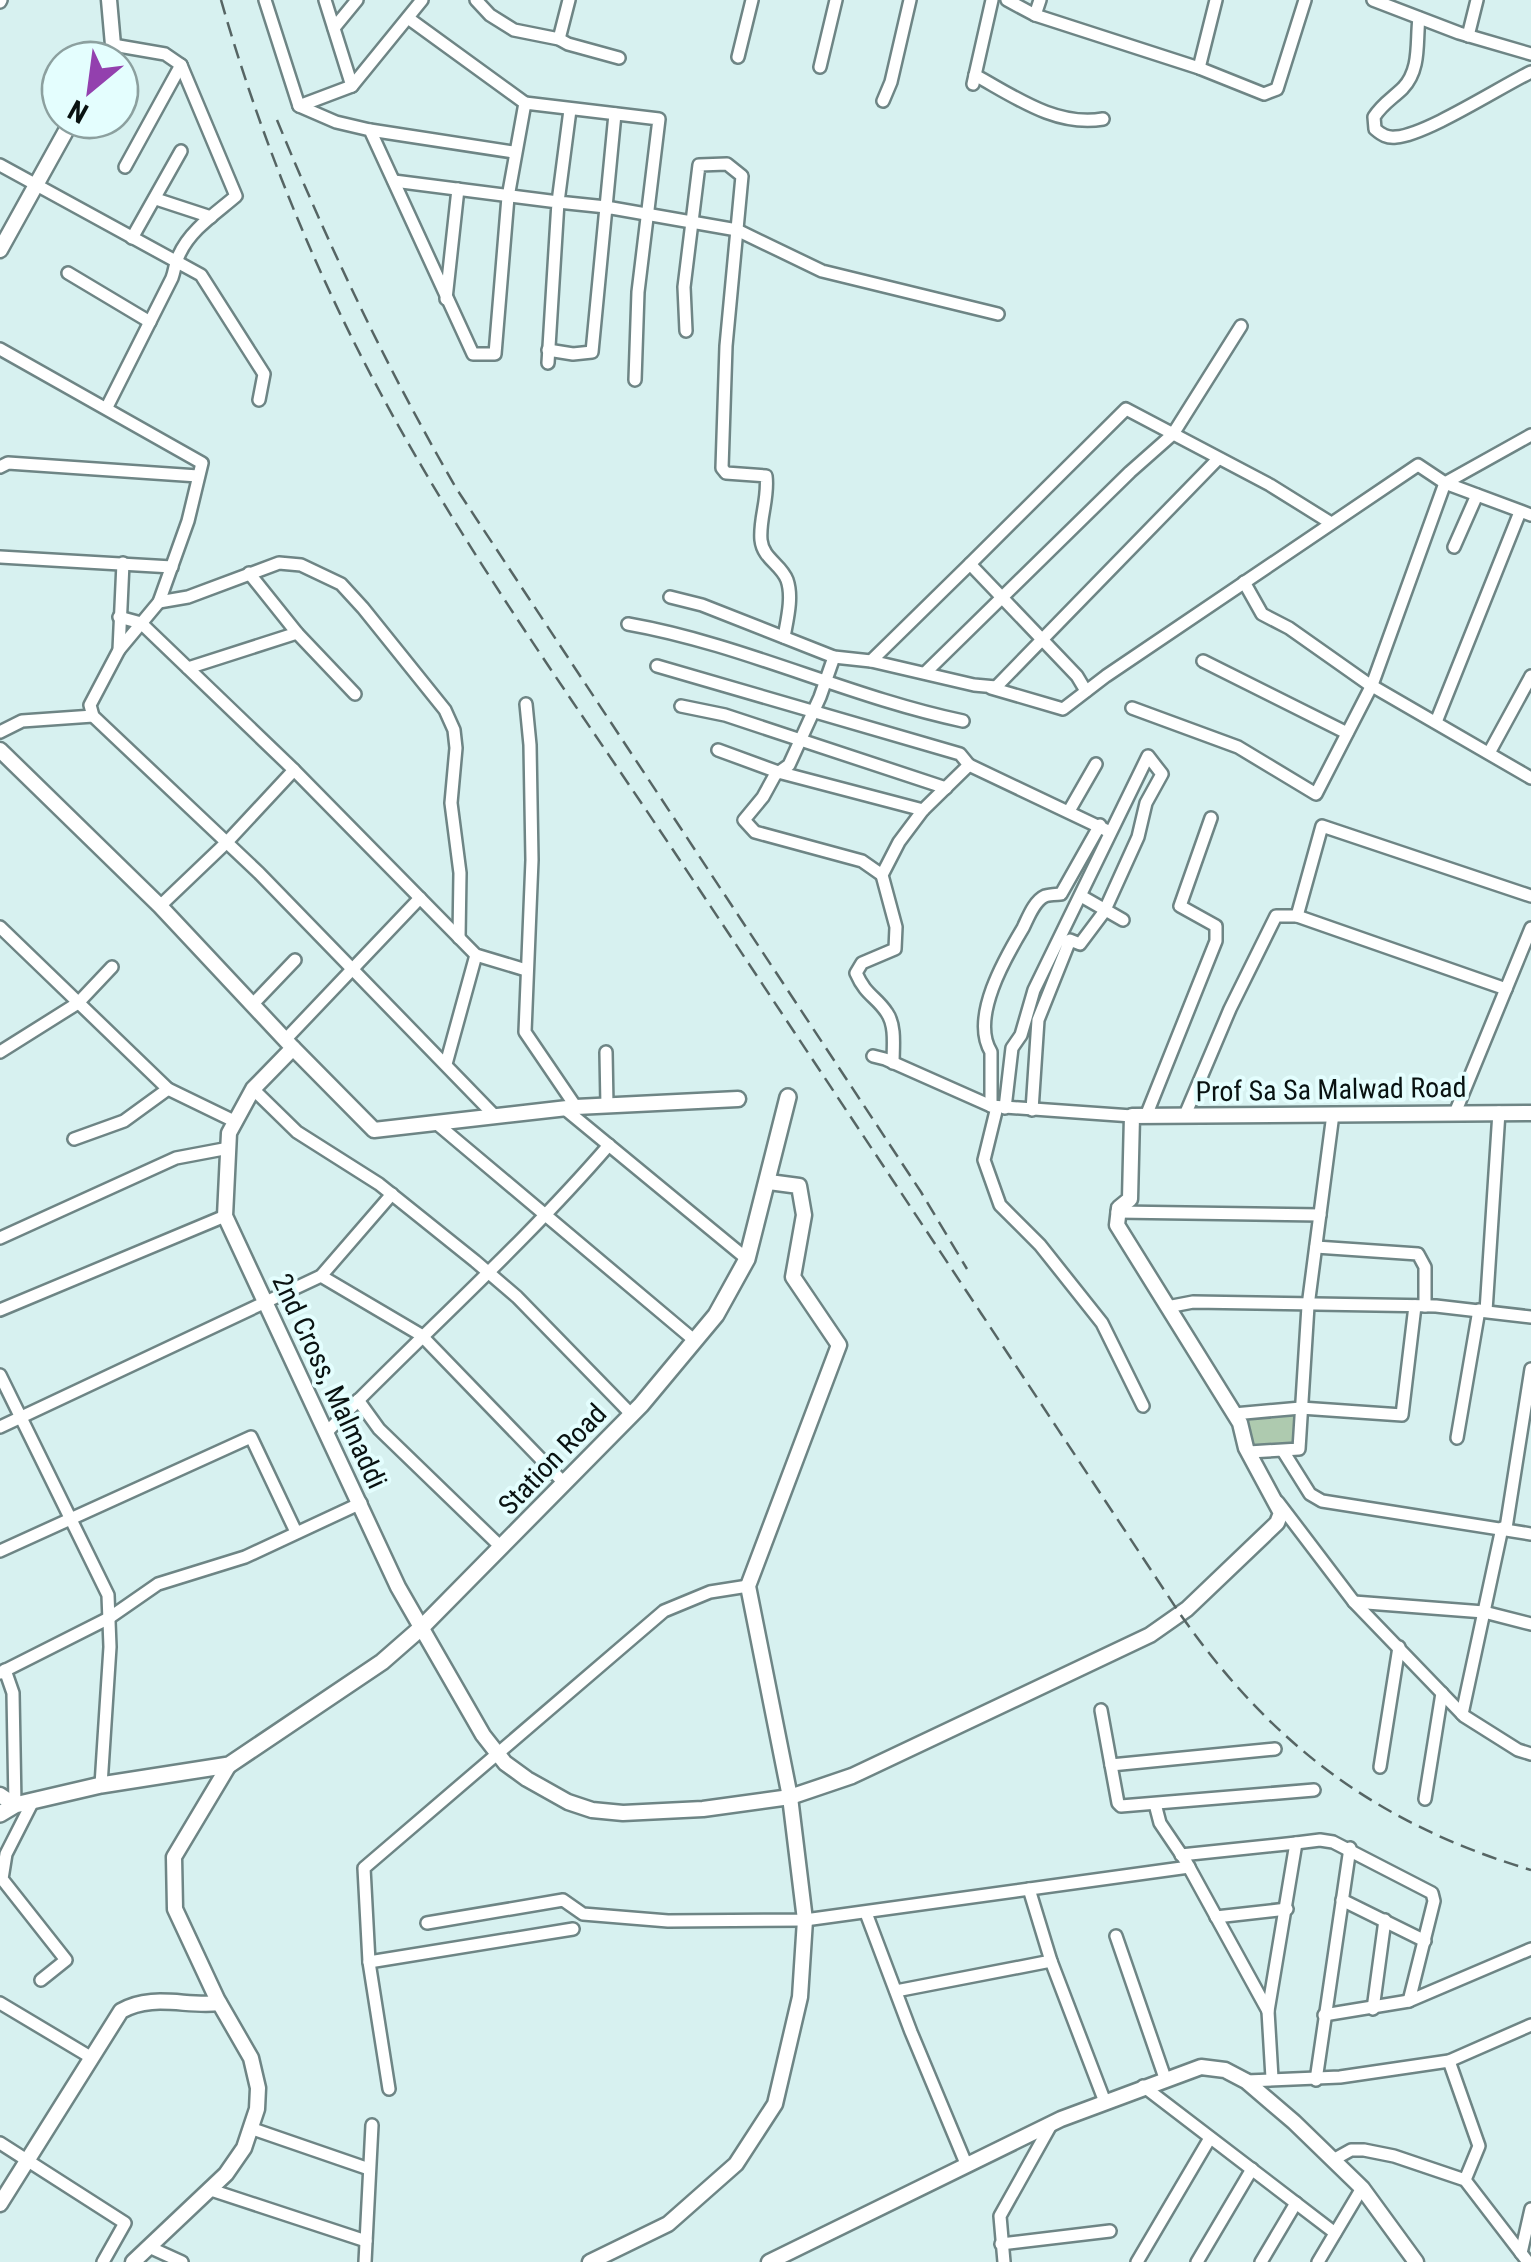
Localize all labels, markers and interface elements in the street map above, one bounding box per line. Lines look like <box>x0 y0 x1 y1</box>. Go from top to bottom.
north arrow <box>40 40 140 140</box>
text: N <box>63 93 94 130</box>
street label: Prof Sa Sa Malwad Road <box>1195 1071 1467 1108</box>
street label: 2nd Cross, Malmaddi <box>265 1269 394 1494</box>
street label: Station Road <box>491 1397 613 1522</box>

